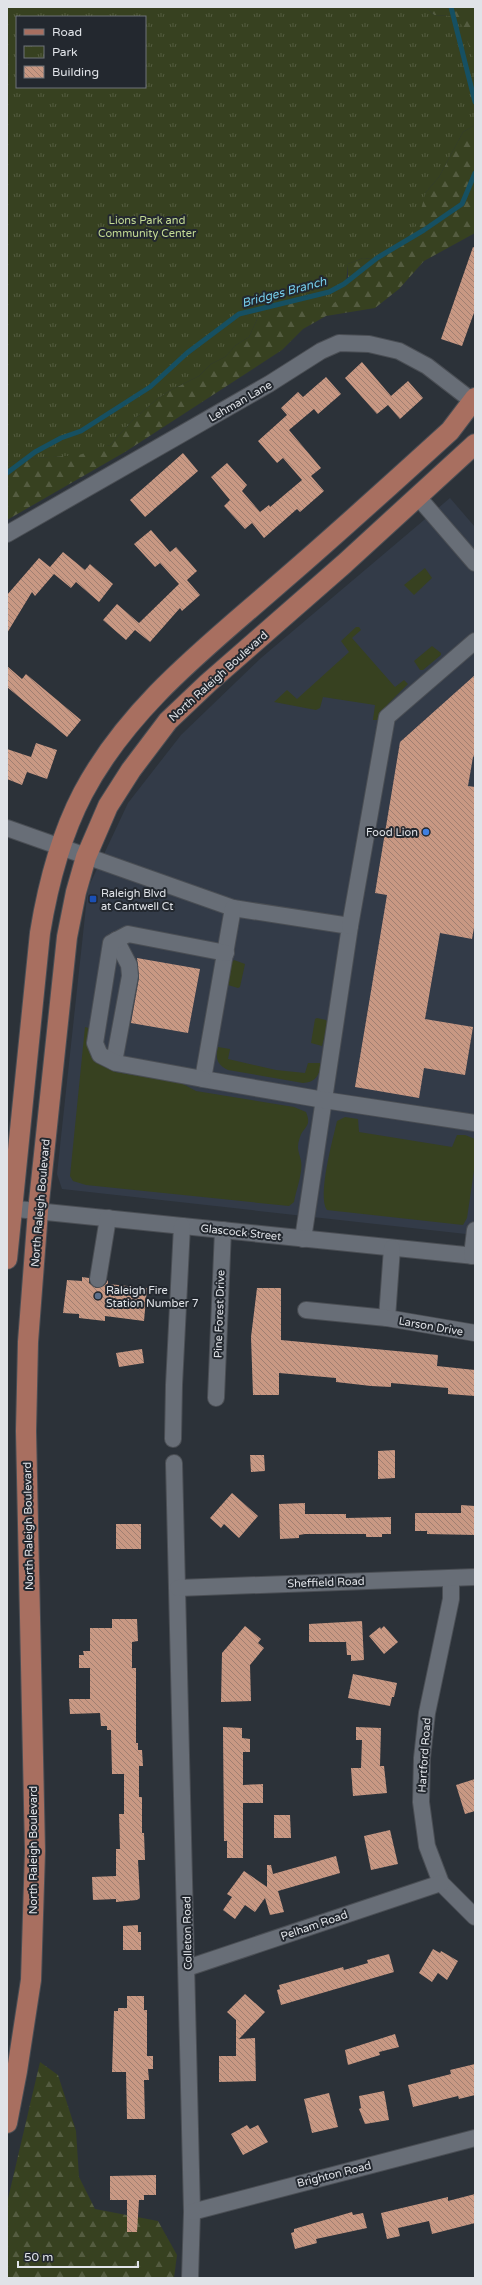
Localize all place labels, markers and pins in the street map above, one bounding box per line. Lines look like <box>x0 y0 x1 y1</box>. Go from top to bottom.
place label: Food Lion <box>366 826 418 839</box>
marker: Food Lion <box>421 827 431 837</box>
place label: Raleigh Blvd at Cantwell Ct <box>101 887 173 913</box>
marker: Raleigh Blvd at Cantwell Ct <box>88 894 98 904</box>
place label: Raleigh Fire Station Number 7 <box>106 1284 199 1310</box>
marker: Raleigh Fire Station Number 7 <box>93 1291 103 1301</box>

